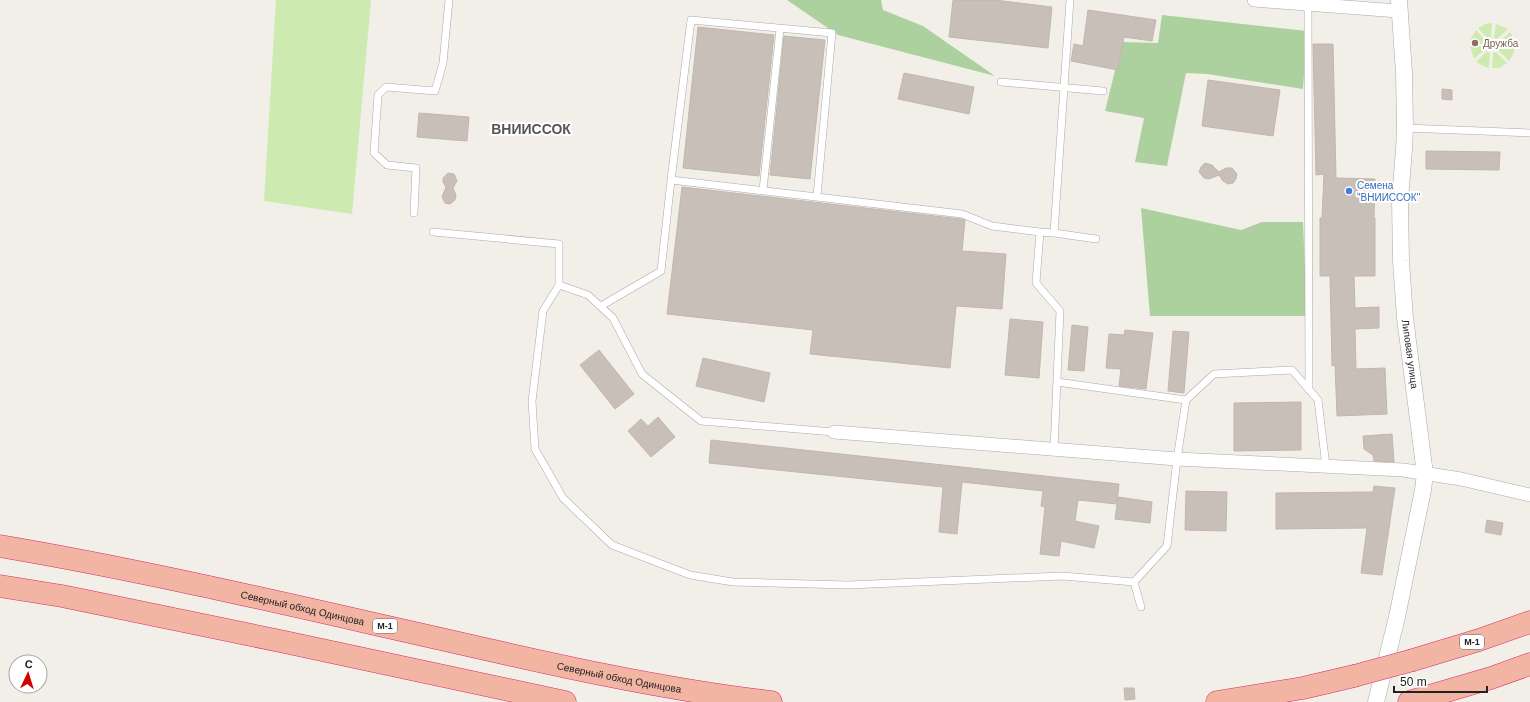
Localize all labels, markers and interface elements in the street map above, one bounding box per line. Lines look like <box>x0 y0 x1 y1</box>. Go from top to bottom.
marker: Дружба <box>1470 38 1480 48</box>
place label: Дружба <box>1483 38 1519 49</box>
district label: ВНИИССОК <box>491 121 571 137</box>
place label: Семена "ВНИИССОК" <box>1357 180 1421 203</box>
marker: Семена "ВНИИССОК" <box>1344 186 1354 196</box>
street label: Липовая улица <box>1400 319 1420 390</box>
street label: Северный обход Одинцова <box>240 589 366 627</box>
road number: М-1 <box>373 619 397 633</box>
road number: М-1 <box>1460 635 1484 649</box>
north arrow <box>8 654 48 694</box>
text: С <box>24 658 33 670</box>
street label: Северный обход Одинцова <box>556 660 683 695</box>
scale bar <box>1394 668 1487 694</box>
text: 50 m <box>1400 675 1427 689</box>

